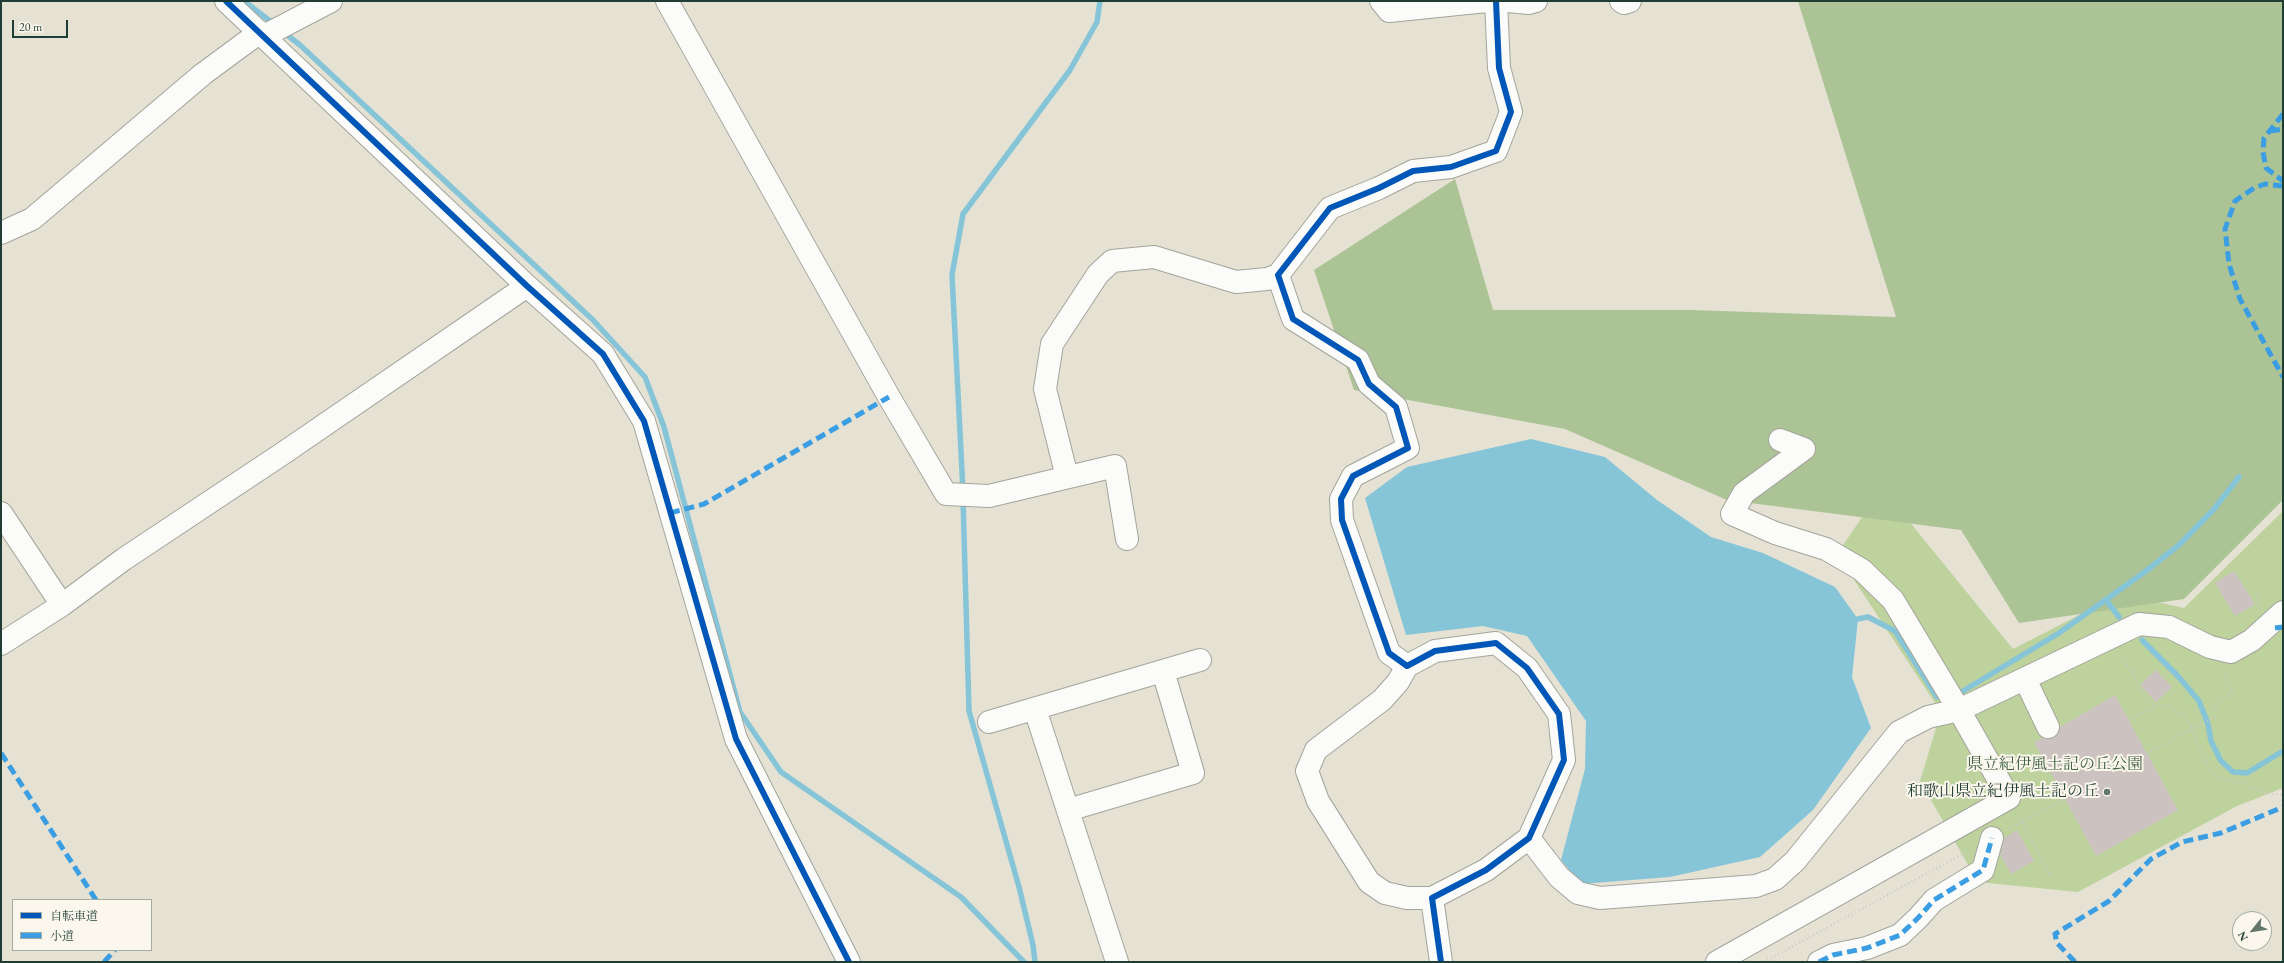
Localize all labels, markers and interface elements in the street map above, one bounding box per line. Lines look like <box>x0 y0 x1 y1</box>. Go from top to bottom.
scale bar <box>14 12 70 38</box>
text: 20 m <box>19 19 42 35</box>
park label: 県立紀伊風土記の丘公園 <box>1967 755 2143 775</box>
place label: 和歌山県立紀伊風土記の丘 <box>1907 782 2099 802</box>
marker: 和歌山県立紀伊風土記の丘 <box>2102 787 2112 797</box>
legend <box>12 899 152 951</box>
text: 自転車道 <box>50 908 98 924</box>
north arrow <box>2232 911 2272 951</box>
text: 小道 <box>50 928 74 944</box>
text: N <box>2234 929 2251 944</box>

